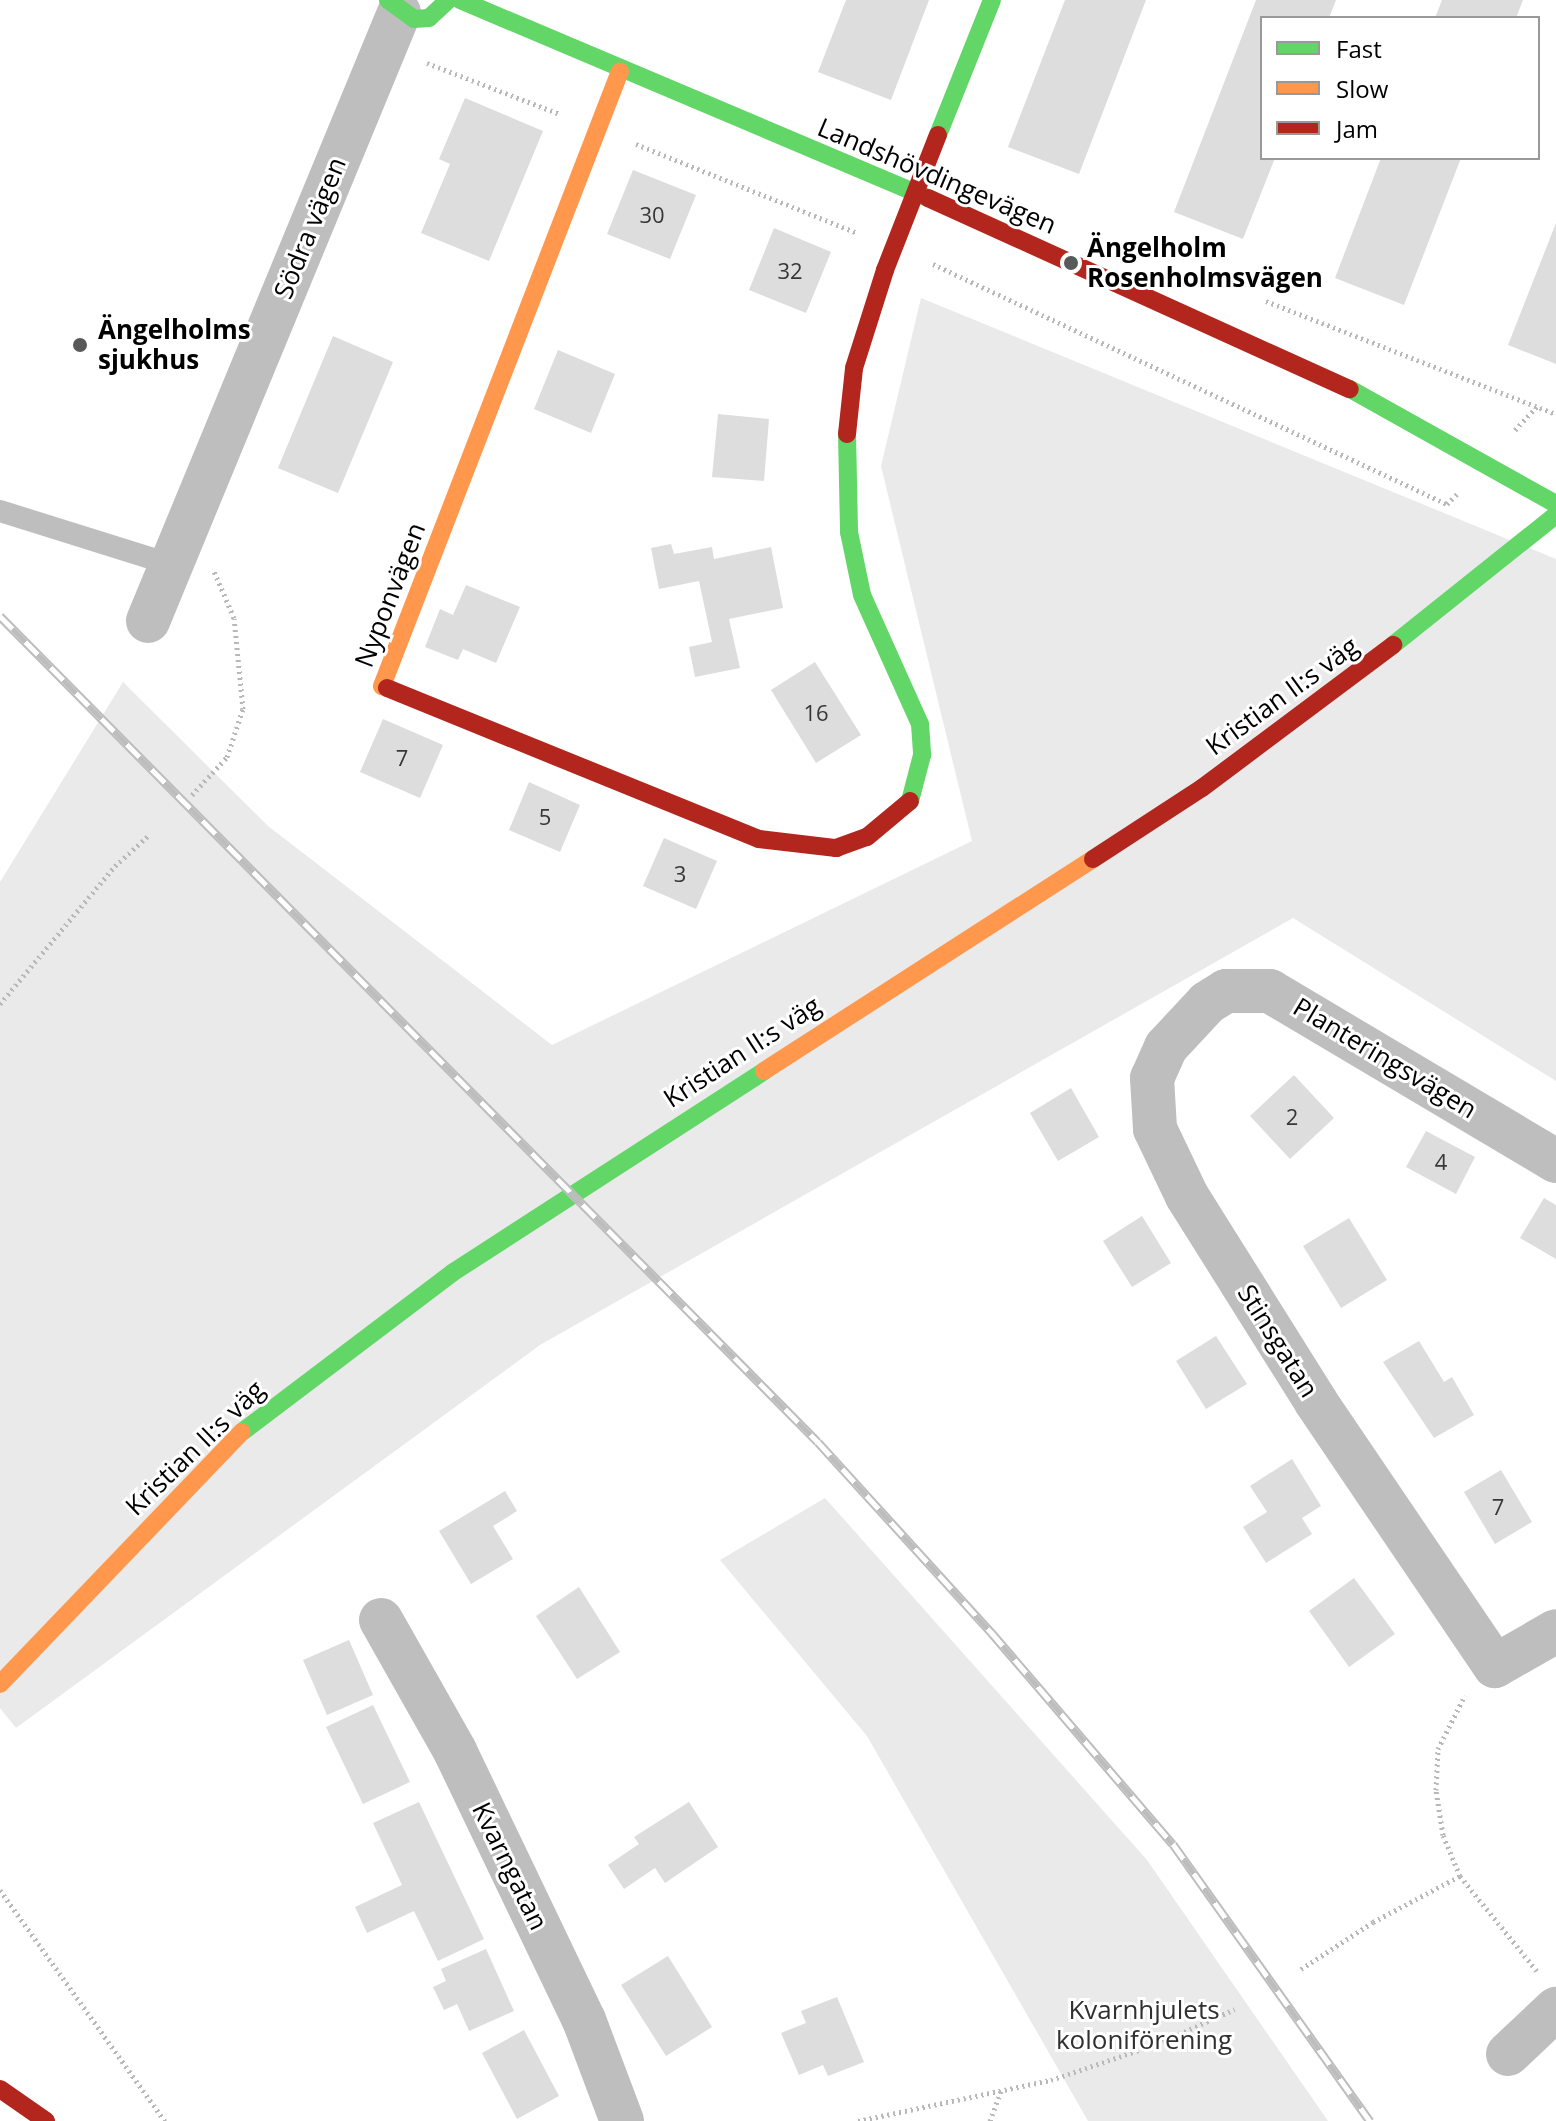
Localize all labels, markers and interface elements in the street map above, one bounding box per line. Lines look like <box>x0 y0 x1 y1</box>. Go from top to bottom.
legend <box>1260 16 1540 160</box>
text: Fast <box>1336 32 1382 65</box>
text: Slow <box>1336 72 1388 105</box>
street label: Landshövdingevägen <box>813 112 1061 240</box>
text: Jam <box>1336 112 1378 145</box>
street label: Södra vägen <box>267 153 353 303</box>
house number: 30 <box>639 202 665 228</box>
place label: Ängelholm Rosenholmsvägen <box>1087 232 1323 294</box>
marker: Ängelholm Rosenholmsvägen <box>1062 254 1080 272</box>
house number: 32 <box>777 258 803 284</box>
place label: Ängelholms sjukhus <box>98 314 251 376</box>
marker: Ängelholms sjukhus <box>69 334 91 356</box>
street label: Nyponvägen <box>348 518 432 672</box>
street label: Kristian II:s väg <box>1200 630 1364 762</box>
house number: 16 <box>803 700 829 726</box>
house number: 7 <box>396 745 408 771</box>
house number: 5 <box>539 804 551 830</box>
house number: 3 <box>674 861 686 887</box>
street label: Kristian II:s väg <box>658 990 826 1114</box>
street label: Planteringsvägen <box>1288 991 1482 1125</box>
house number: 2 <box>1286 1104 1298 1130</box>
house number: 4 <box>1435 1149 1447 1175</box>
street label: Stinsgatan <box>1231 1279 1325 1403</box>
street label: Kristian II:s väg <box>119 1374 271 1522</box>
house number: 7 <box>1492 1494 1504 1520</box>
street label: Kvarngatan <box>466 1797 554 1935</box>
park label: Kvarnhjulets koloniförening <box>1056 1994 1232 2056</box>

